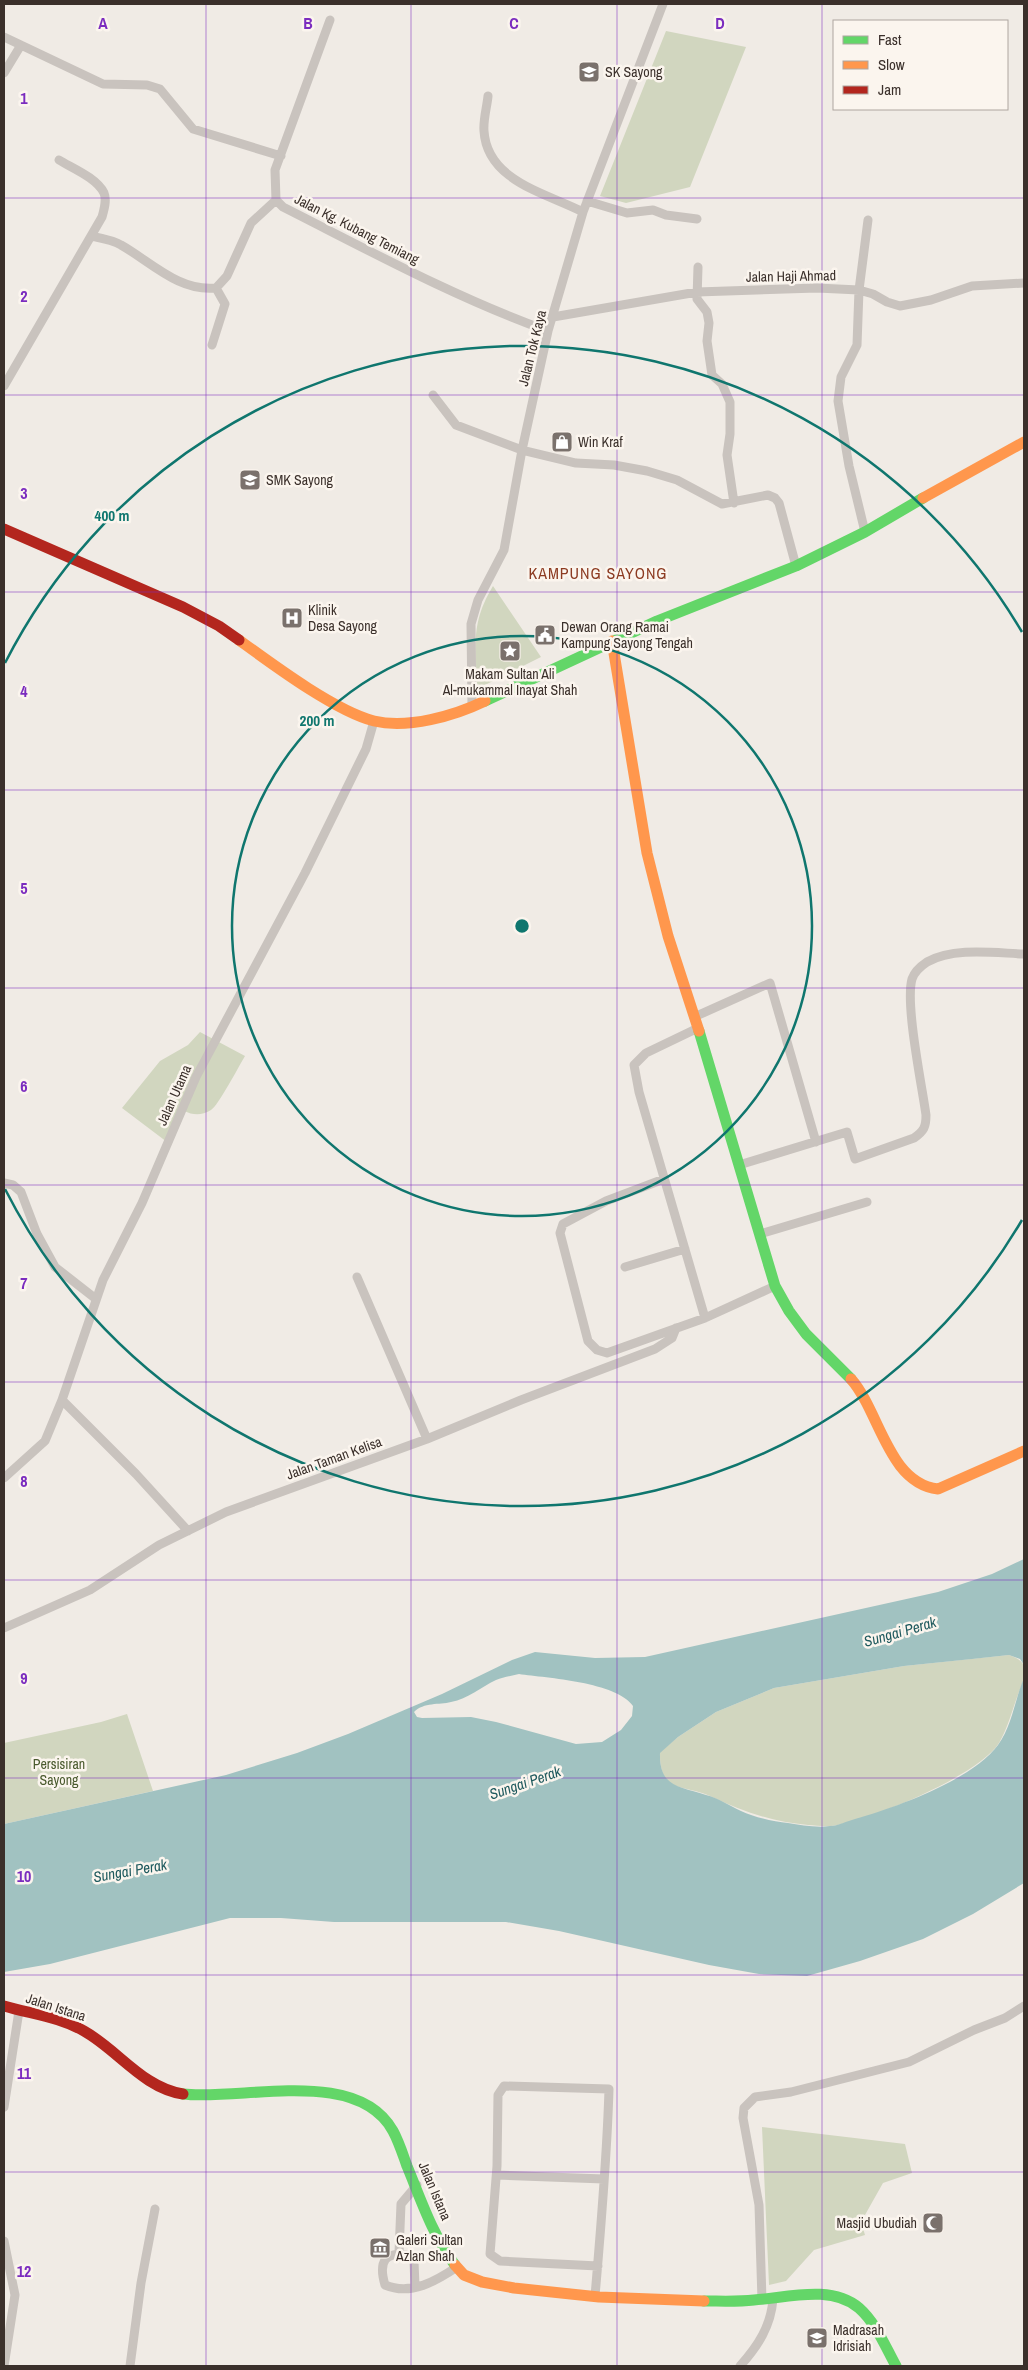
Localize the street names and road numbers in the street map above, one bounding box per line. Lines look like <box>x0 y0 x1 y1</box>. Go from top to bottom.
street label: Jalan Kg. Kubang Temiang <box>292 190 423 268</box>
street label: Jalan Haji Ahmad <box>746 266 836 286</box>
street label: Jalan Tok Kaya <box>514 308 550 388</box>
street label: Jalan Utama <box>153 1061 196 1128</box>
street label: Jalan Taman Kelisa <box>284 1432 385 1484</box>
street label: Jalan Istana <box>24 1989 89 2025</box>
street label: Jalan Istana <box>415 2159 456 2224</box>

